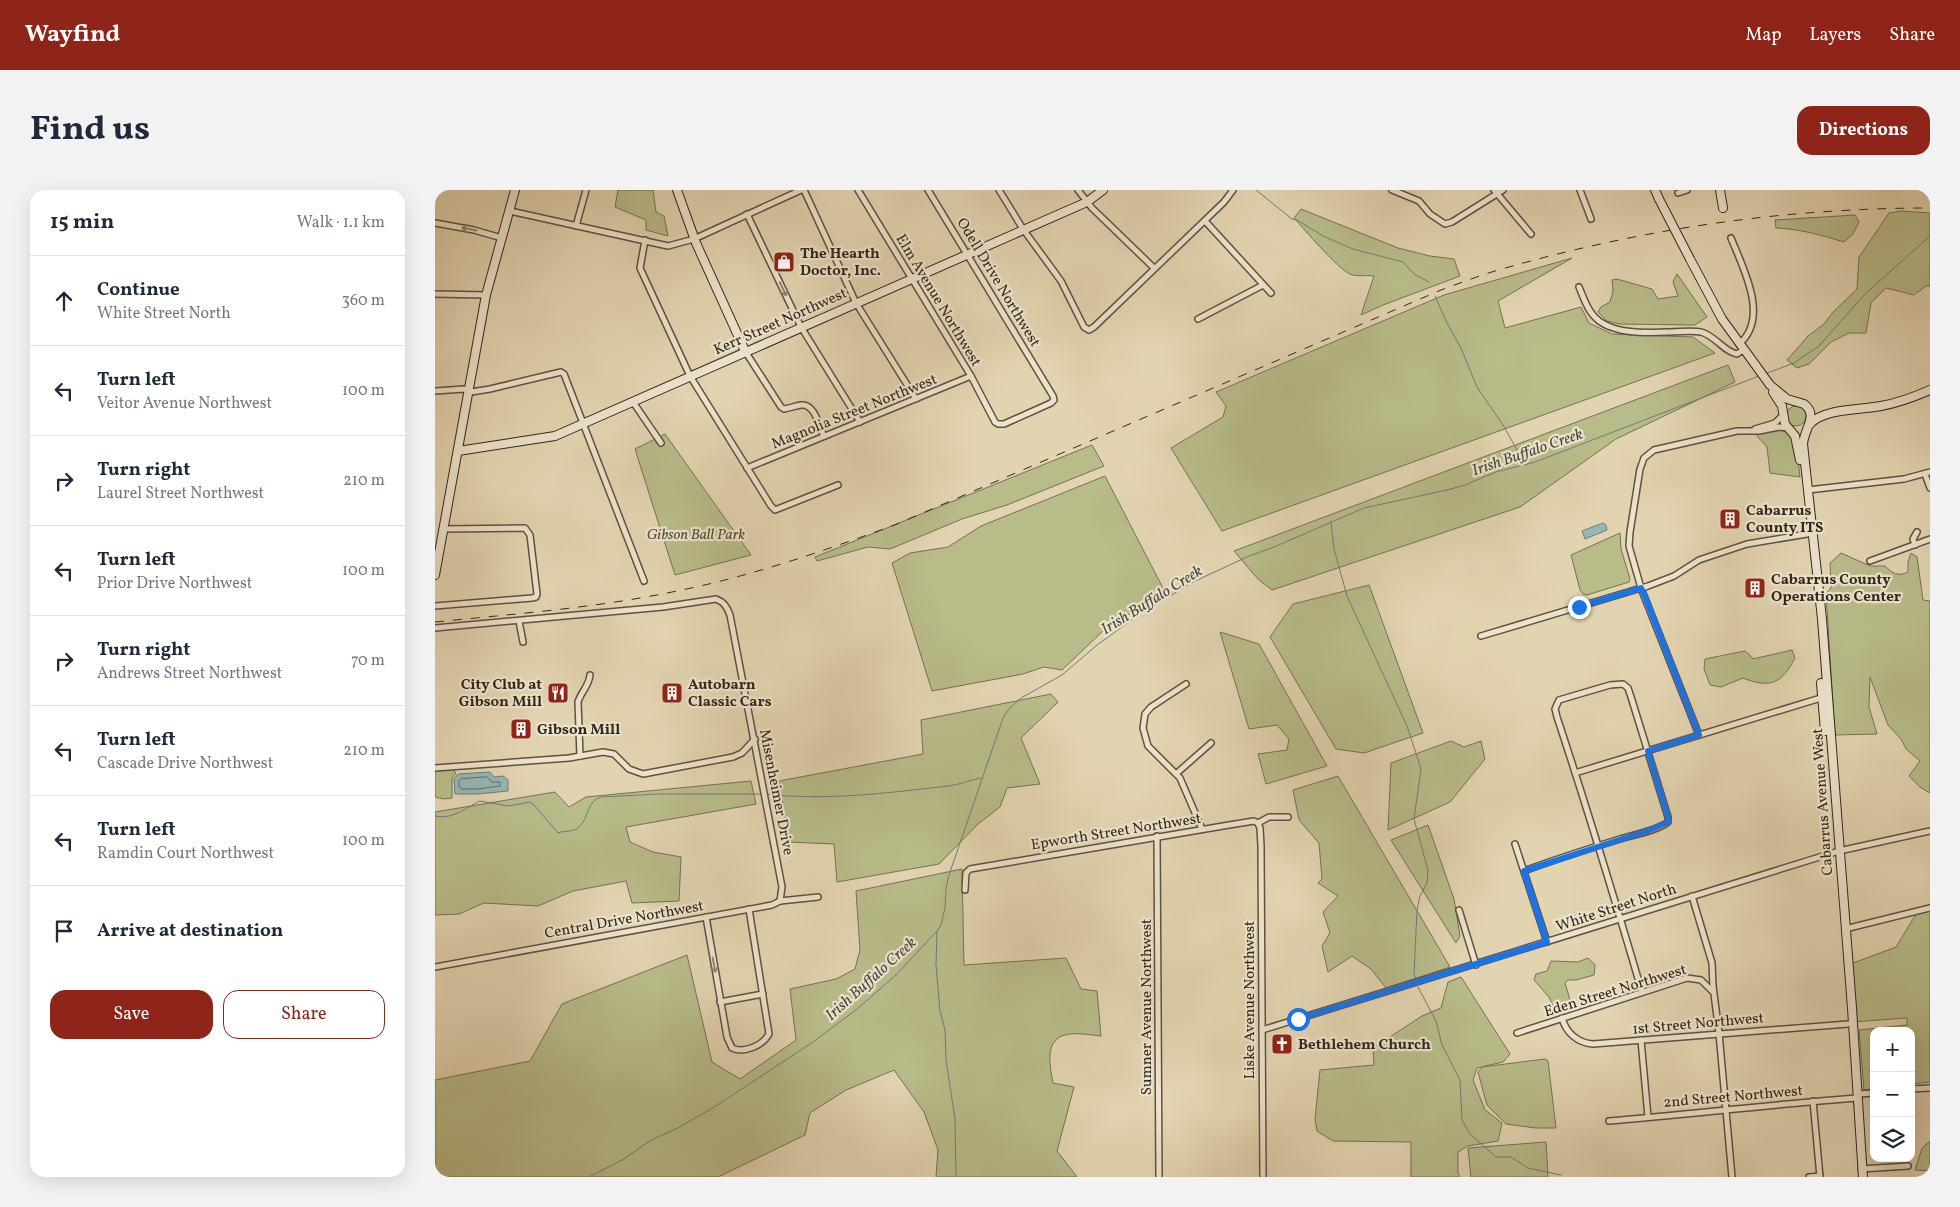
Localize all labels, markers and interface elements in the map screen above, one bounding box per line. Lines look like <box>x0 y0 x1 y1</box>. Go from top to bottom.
text: Wayfind <box>25 18 120 52</box>
text: Map <box>1745 23 1781 48</box>
text: Layers <box>1809 23 1861 48</box>
text: Share <box>1889 23 1935 48</box>
text: Find us <box>30 106 150 154</box>
button: Directions <box>1797 106 1930 155</box>
text: 15 min <box>50 208 114 237</box>
text: Walk · 1.1 km <box>297 212 385 234</box>
street label: Odell Drive Northwest <box>951 214 1045 351</box>
one-way arrow <box>461 224 477 233</box>
street label: Elm Avenue Northwest <box>890 231 986 371</box>
place label: The Hearth Doctor, Inc. <box>800 244 881 282</box>
shop icon: The Hearth Doctor, Inc. <box>772 250 796 274</box>
text: Continue <box>97 277 180 303</box>
one-way arrow <box>778 282 788 297</box>
street label: Kerr Street Northwest <box>711 284 851 361</box>
icon: ahead <box>50 287 78 315</box>
text: 360 m <box>342 290 385 312</box>
text: White Street North <box>97 303 231 325</box>
text: Turn left <box>97 367 176 393</box>
street label: Magnolia Street Northwest <box>769 370 941 455</box>
icon: left <box>50 377 78 405</box>
text: 100 m <box>342 380 385 402</box>
text: Veitor Avenue Northwest <box>97 393 272 415</box>
water label: Irish Buffalo Creek <box>1469 423 1587 482</box>
text: Turn right <box>97 457 190 483</box>
icon: right <box>50 467 78 495</box>
text: 210 m <box>343 470 385 492</box>
text: Laurel Street Northwest <box>97 483 264 505</box>
place label: Cabarrus County ITS <box>1746 501 1823 539</box>
building icon: Cabarrus County ITS <box>1718 507 1742 531</box>
park label: Gibson Ball Park <box>647 525 745 546</box>
text: Turn left <box>97 547 176 573</box>
icon: left <box>50 557 78 585</box>
text: 100 m <box>342 560 385 582</box>
water label: Irish Buffalo Creek <box>1097 560 1208 641</box>
place label: Cabarrus County Operations Center <box>1771 570 1901 608</box>
text: Prior Drive Northwest <box>97 573 252 595</box>
building icon: Cabarrus County Operations Center <box>1743 576 1767 600</box>
route end <box>1568 596 1591 619</box>
text: Turn right <box>97 637 190 663</box>
icon: right <box>50 647 78 675</box>
text: 70 m <box>351 650 385 672</box>
text: Andrews Street Northwest <box>97 663 282 685</box>
place label: City Club at Gibson Mill <box>459 675 542 713</box>
place label: Autobarn Classic Cars <box>688 675 772 713</box>
restaurant icon: City Club at Gibson Mill <box>546 681 570 705</box>
building icon: Autobarn Classic Cars <box>660 681 684 705</box>
building icon: Gibson Mill <box>509 717 533 741</box>
place label: Gibson Mill <box>537 720 620 741</box>
text: Turn left <box>97 727 176 753</box>
street label: Misenheimer Drive <box>753 728 798 857</box>
street label: Cabarrus Avenue West <box>1808 728 1839 876</box>
icon: left <box>50 737 78 765</box>
text: 210 m <box>343 740 385 762</box>
text: Cascade Drive Northwest <box>97 753 273 775</box>
street label: Epworth Street Northwest <box>1030 809 1203 856</box>
text: Turn left <box>97 817 176 843</box>
icon: left <box>50 827 78 855</box>
text: 100 m <box>342 830 385 852</box>
text: Ramdin Court Northwest <box>97 843 274 865</box>
street label: White Street North <box>1554 879 1679 938</box>
street label: Central Drive Northwest <box>543 896 705 945</box>
icon: arrive <box>50 917 78 945</box>
text: Arrive at destination <box>97 918 283 944</box>
street label: Sumner Avenue Northwest <box>1137 919 1158 1095</box>
street label: Liske Avenue Northwest <box>1240 921 1261 1079</box>
water label: Irish Buffalo Creek <box>821 932 922 1026</box>
one-way arrow <box>709 956 719 972</box>
street label: Eden Street Northwest <box>1542 960 1689 1023</box>
button: Save <box>50 990 213 1039</box>
button: Share <box>223 990 385 1039</box>
route start <box>1287 1008 1310 1031</box>
street label: 1st Street Northwest <box>1631 1008 1765 1041</box>
map controls <box>1870 1027 1915 1162</box>
button: + <box>1870 1027 1915 1072</box>
church icon: Bethlehem Church <box>1270 1032 1294 1056</box>
place label: Bethlehem Church <box>1298 1035 1431 1056</box>
button: − <box>1870 1072 1915 1117</box>
street label: 2nd Street Northwest <box>1662 1081 1804 1114</box>
button: layers <box>1870 1117 1915 1162</box>

